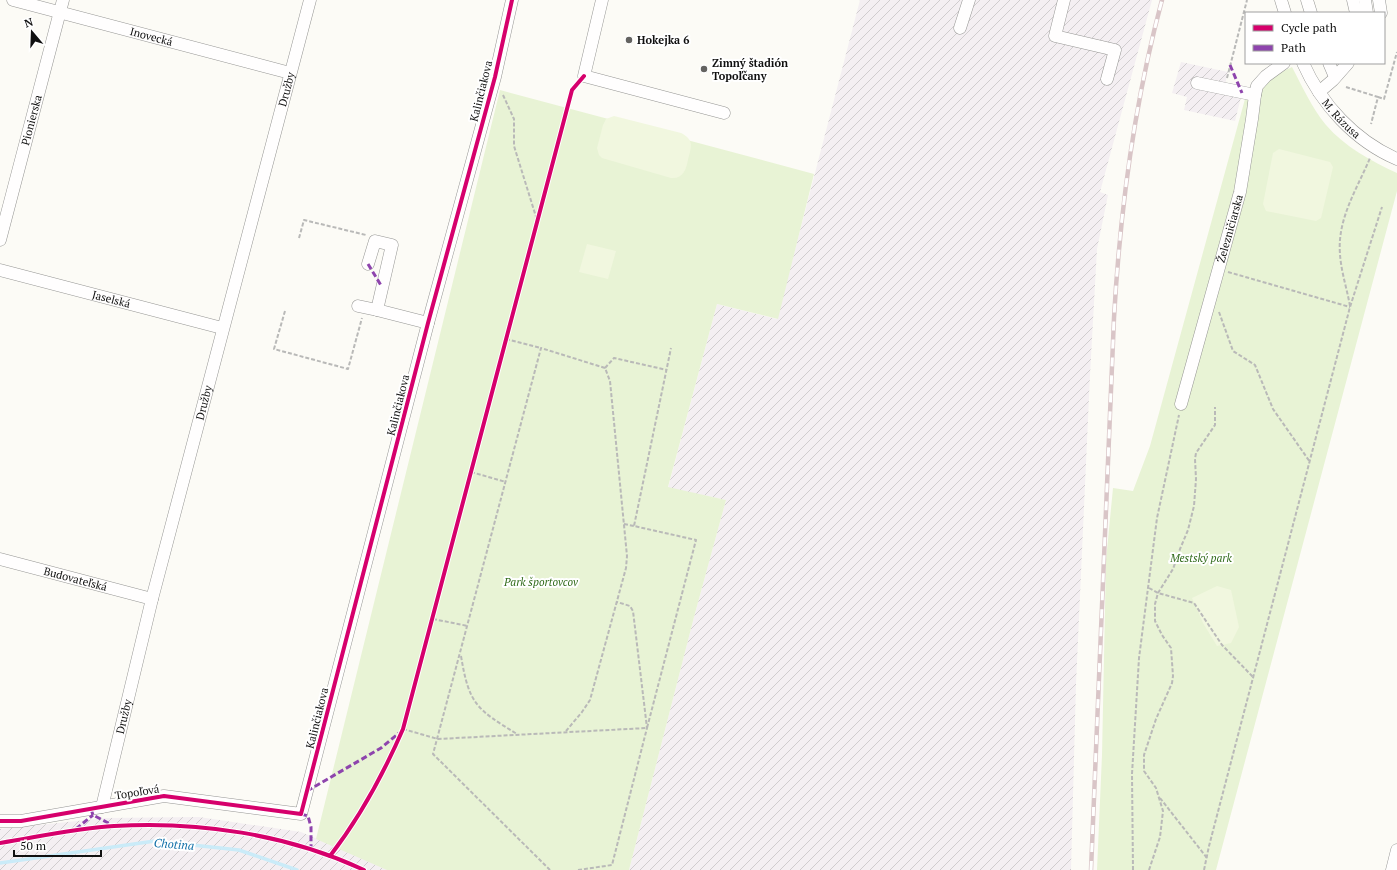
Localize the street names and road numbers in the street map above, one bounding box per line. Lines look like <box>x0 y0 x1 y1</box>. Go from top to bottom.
street label: Inovecká <box>128 24 175 49</box>
street label: Kalinčiakova <box>467 59 495 123</box>
street label: Družby <box>275 70 298 108</box>
street label: Pionierska <box>18 93 45 147</box>
street label: M. Rázusa <box>1319 96 1364 142</box>
street label: Železničiarska <box>1214 193 1246 264</box>
street label: Jaselská <box>91 287 132 311</box>
street label: Kalinčiakova <box>384 373 412 437</box>
street label: Družby <box>193 383 215 421</box>
street label: Budovateľská <box>42 564 109 594</box>
street label: Kalinčiakova <box>303 686 331 750</box>
street label: Družby <box>113 697 135 735</box>
street label: Topoľová <box>114 782 161 802</box>

